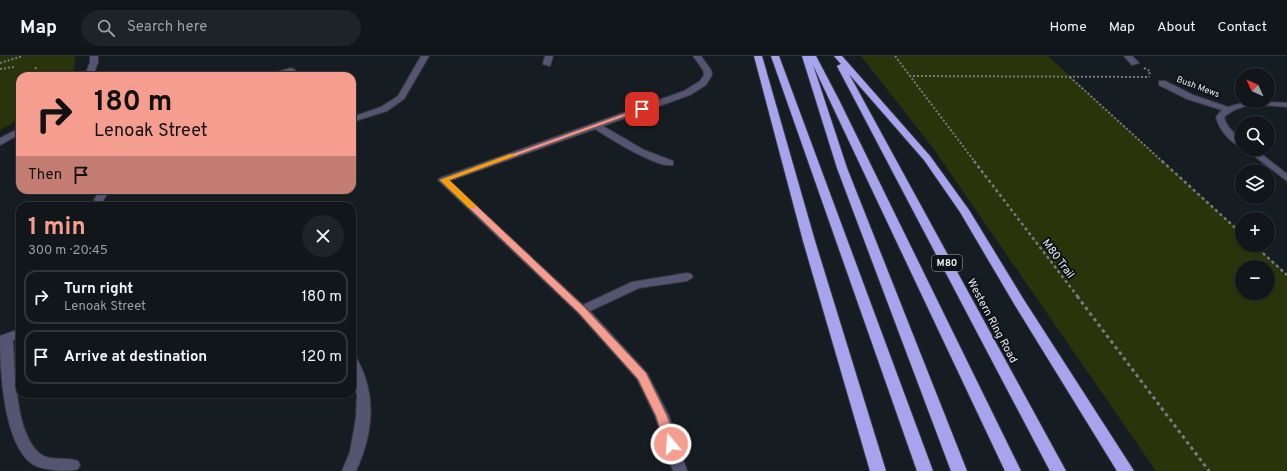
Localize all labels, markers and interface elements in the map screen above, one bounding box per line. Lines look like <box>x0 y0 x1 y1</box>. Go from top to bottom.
search box <box>81 10 361 46</box>
text: Map <box>20 16 57 40</box>
icon: search <box>95 17 117 39</box>
text: Search here <box>127 18 207 37</box>
text: Home <box>1050 19 1087 36</box>
text: Map <box>1109 19 1135 36</box>
text: About <box>1157 19 1196 36</box>
text: Contact <box>1218 19 1267 36</box>
north arrow <box>1235 68 1275 108</box>
map controls <box>1235 68 1275 300</box>
street label: Bush Mews <box>1175 74 1221 100</box>
text: 180 m <box>94 85 172 121</box>
icon: right <box>28 88 80 140</box>
pin <box>625 92 659 126</box>
icon: arrive <box>631 98 653 120</box>
button: search <box>1235 116 1275 156</box>
text: Lenoak Street <box>94 120 207 143</box>
icon: arrive <box>70 164 92 186</box>
button: layers <box>1235 164 1275 204</box>
text: Then <box>28 166 62 185</box>
button: + <box>1235 212 1275 252</box>
text: 1 min <box>28 213 86 243</box>
button: close <box>302 215 344 257</box>
street label: M80 Trail <box>1039 237 1077 281</box>
text: 300 m · 20:45 <box>28 243 108 259</box>
road number: M80 <box>932 255 962 271</box>
button: − <box>1235 260 1275 300</box>
street label: Western Ring Road <box>964 276 1020 366</box>
text: Turn right <box>64 280 133 299</box>
icon: right <box>30 286 52 308</box>
text: 180 m <box>302 288 342 307</box>
text: Lenoak Street <box>64 299 146 315</box>
icon: arrive <box>30 346 52 368</box>
text: Arrive at destination <box>64 348 207 367</box>
text: 120 m <box>301 348 342 367</box>
position arrow <box>650 423 692 465</box>

